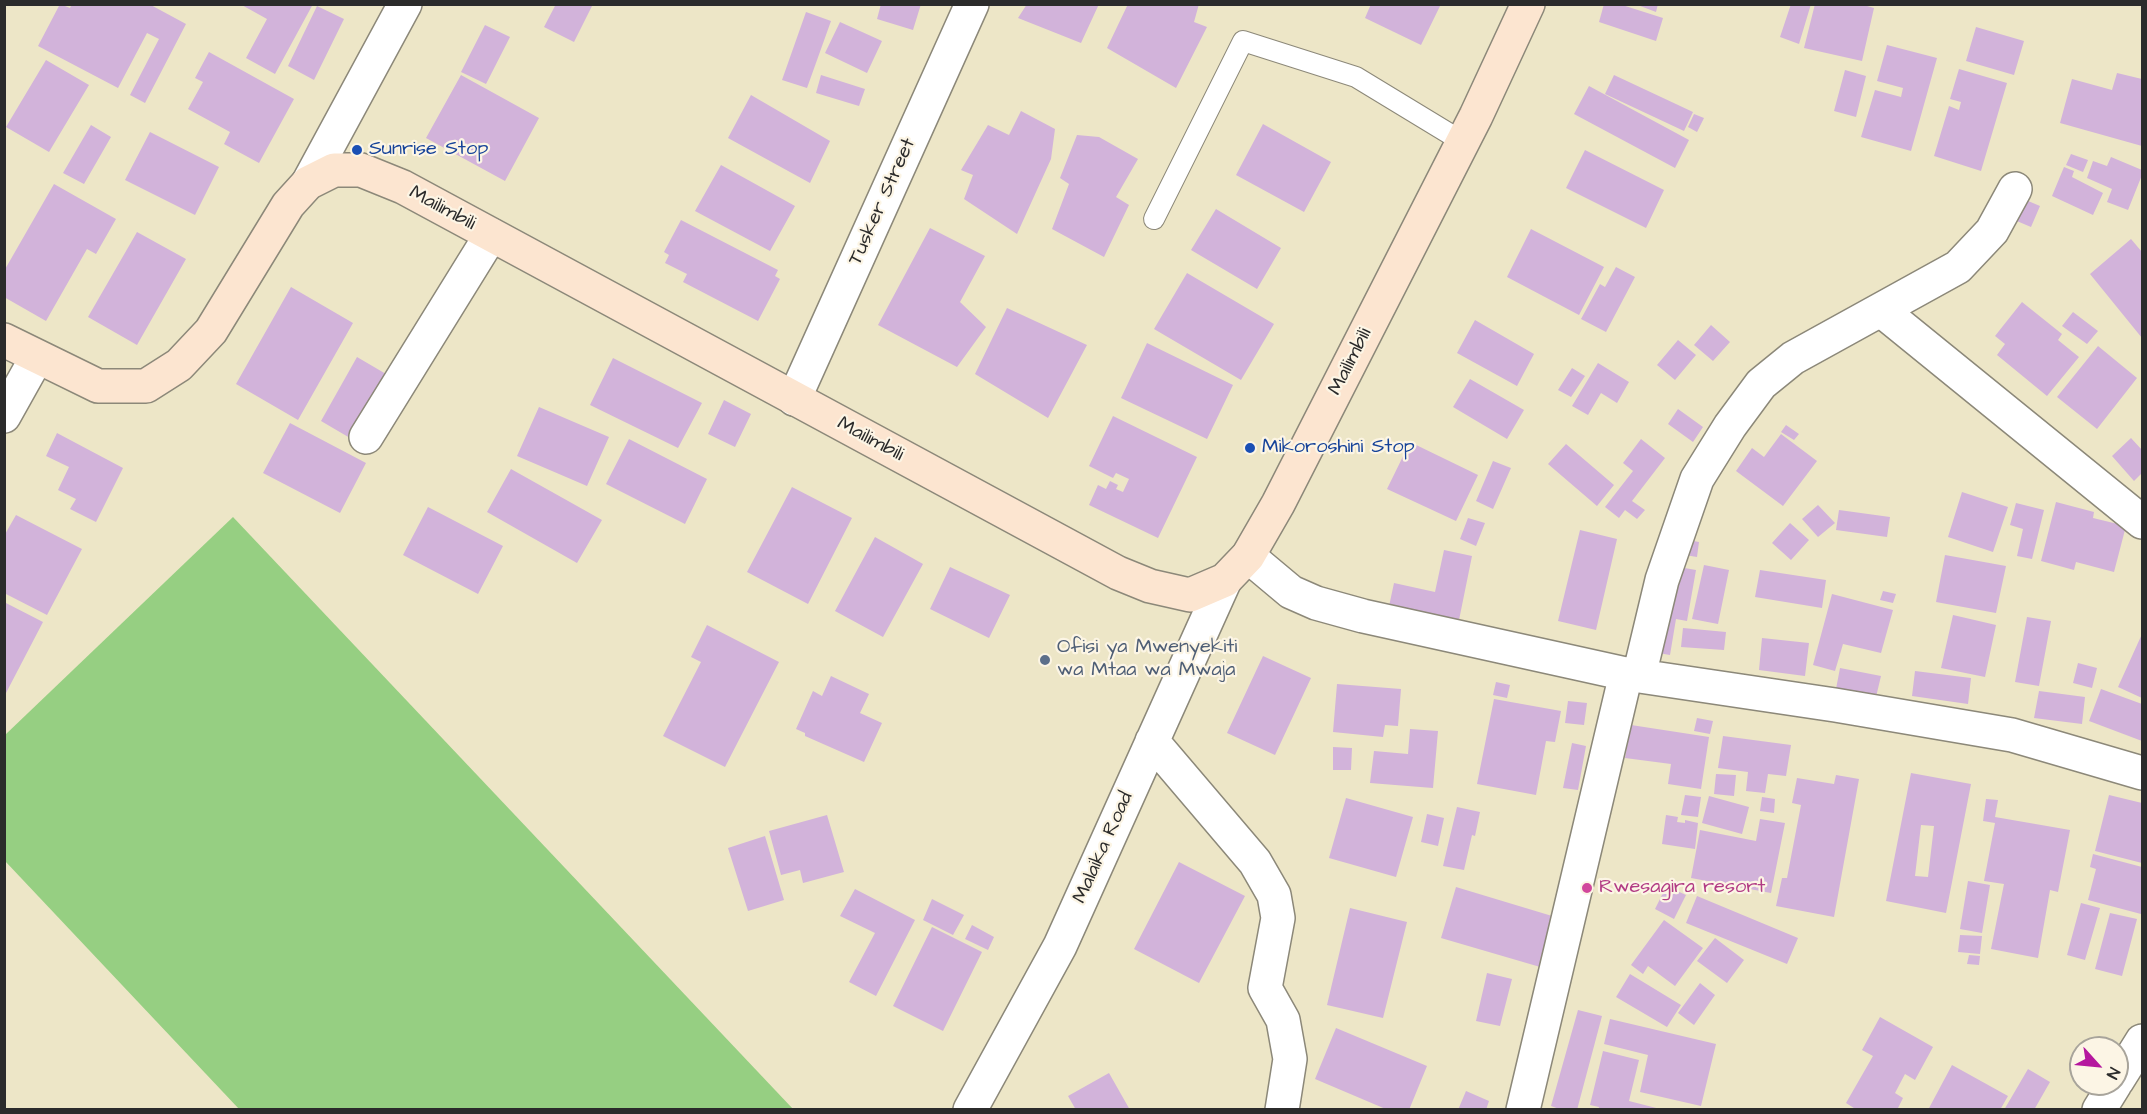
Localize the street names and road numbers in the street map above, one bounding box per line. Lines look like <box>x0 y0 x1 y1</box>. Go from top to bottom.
street label: Tusker Street <box>844 135 922 269</box>
street label: Mailimbili <box>405 182 479 236</box>
street label: Mailimbili <box>1324 325 1378 399</box>
street label: Mailimbili <box>833 413 907 467</box>
street label: Malaika Road <box>1069 789 1139 907</box>

